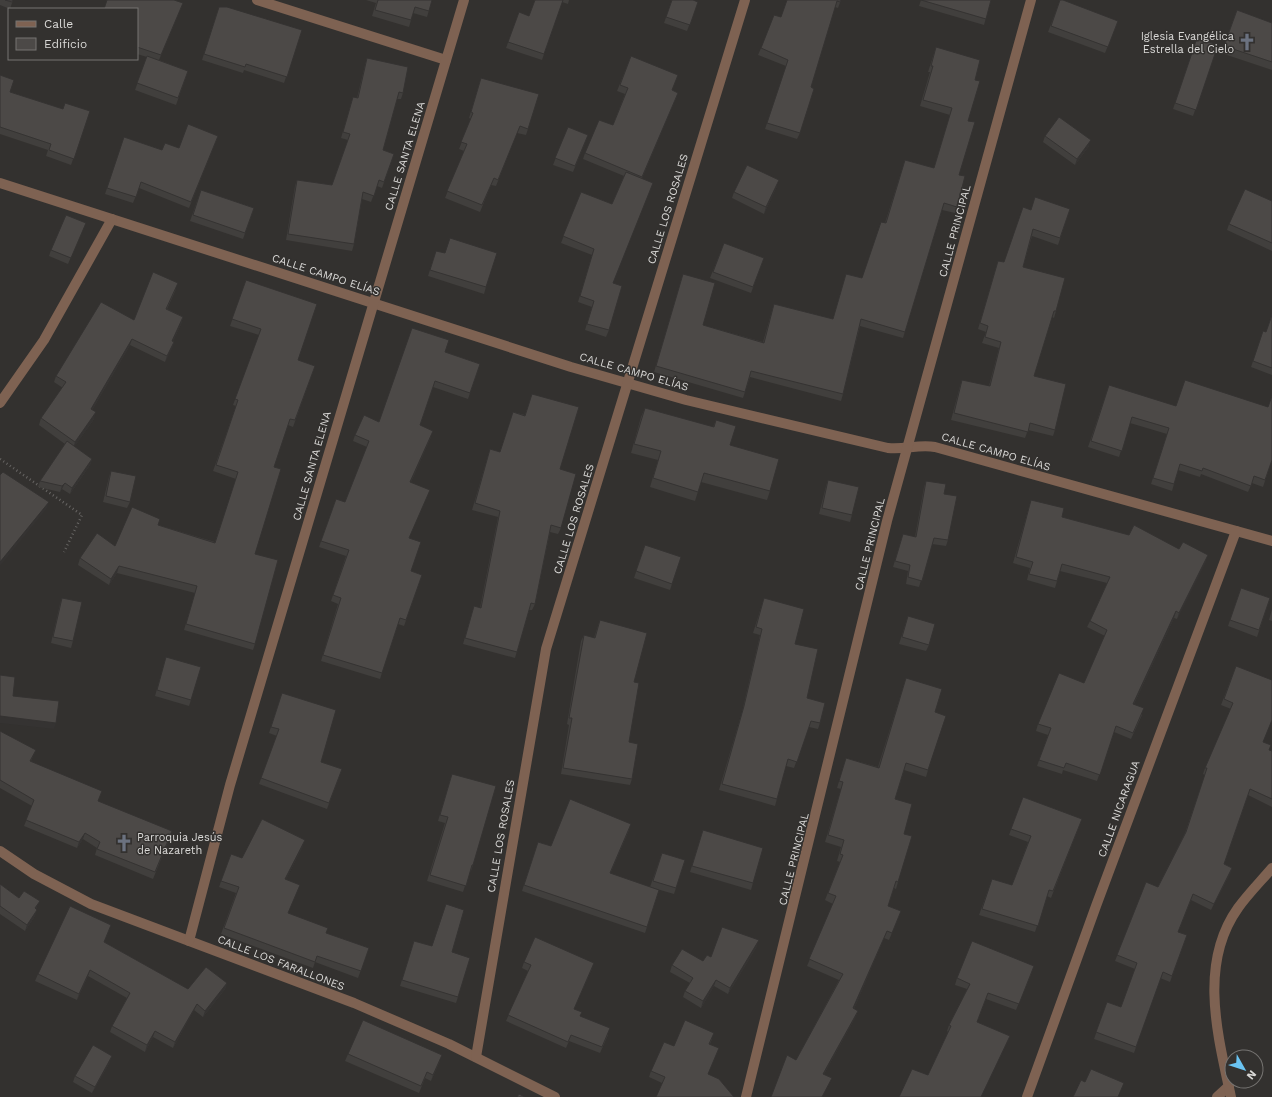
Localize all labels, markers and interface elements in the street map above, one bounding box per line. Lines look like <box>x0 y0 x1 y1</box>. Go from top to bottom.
legend <box>8 8 138 60</box>
text: Calle <box>44 17 73 31</box>
place label: Iglesia Evangélica Estrella del Cielo <box>1141 30 1234 56</box>
church icon: Iglesia Evangélica Estrella del Cielo <box>1237 32 1257 52</box>
text: Edificio <box>44 37 87 51</box>
street label: CALLE SANTA ELENA <box>382 100 428 212</box>
street label: CALLE LOS ROSALES <box>645 152 691 266</box>
street label: CALLE PRINCIPAL <box>936 183 974 279</box>
street label: CALLE CAMPO ELÍAS <box>270 250 382 299</box>
street label: CALLE CAMPO ELÍAS <box>578 349 690 394</box>
street label: CALLE SANTA ELENA <box>290 410 334 522</box>
street label: CALLE CAMPO ELÍAS <box>940 429 1052 474</box>
street label: CALLE LOS ROSALES <box>551 462 597 576</box>
street label: CALLE PRINCIPAL <box>852 496 888 592</box>
street label: CALLE NICARAGUA <box>1095 759 1143 859</box>
street label: CALLE LOS ROSALES <box>485 779 517 893</box>
street label: CALLE PRINCIPAL <box>776 811 812 907</box>
place label: Parroquia Jesús de Nazareth <box>137 831 222 857</box>
church icon: Parroquia Jesús de Nazareth <box>114 833 134 853</box>
street label: CALLE LOS FARALLONES <box>216 933 346 993</box>
north arrow <box>1224 1049 1264 1089</box>
text: N <box>1244 1068 1259 1082</box>

